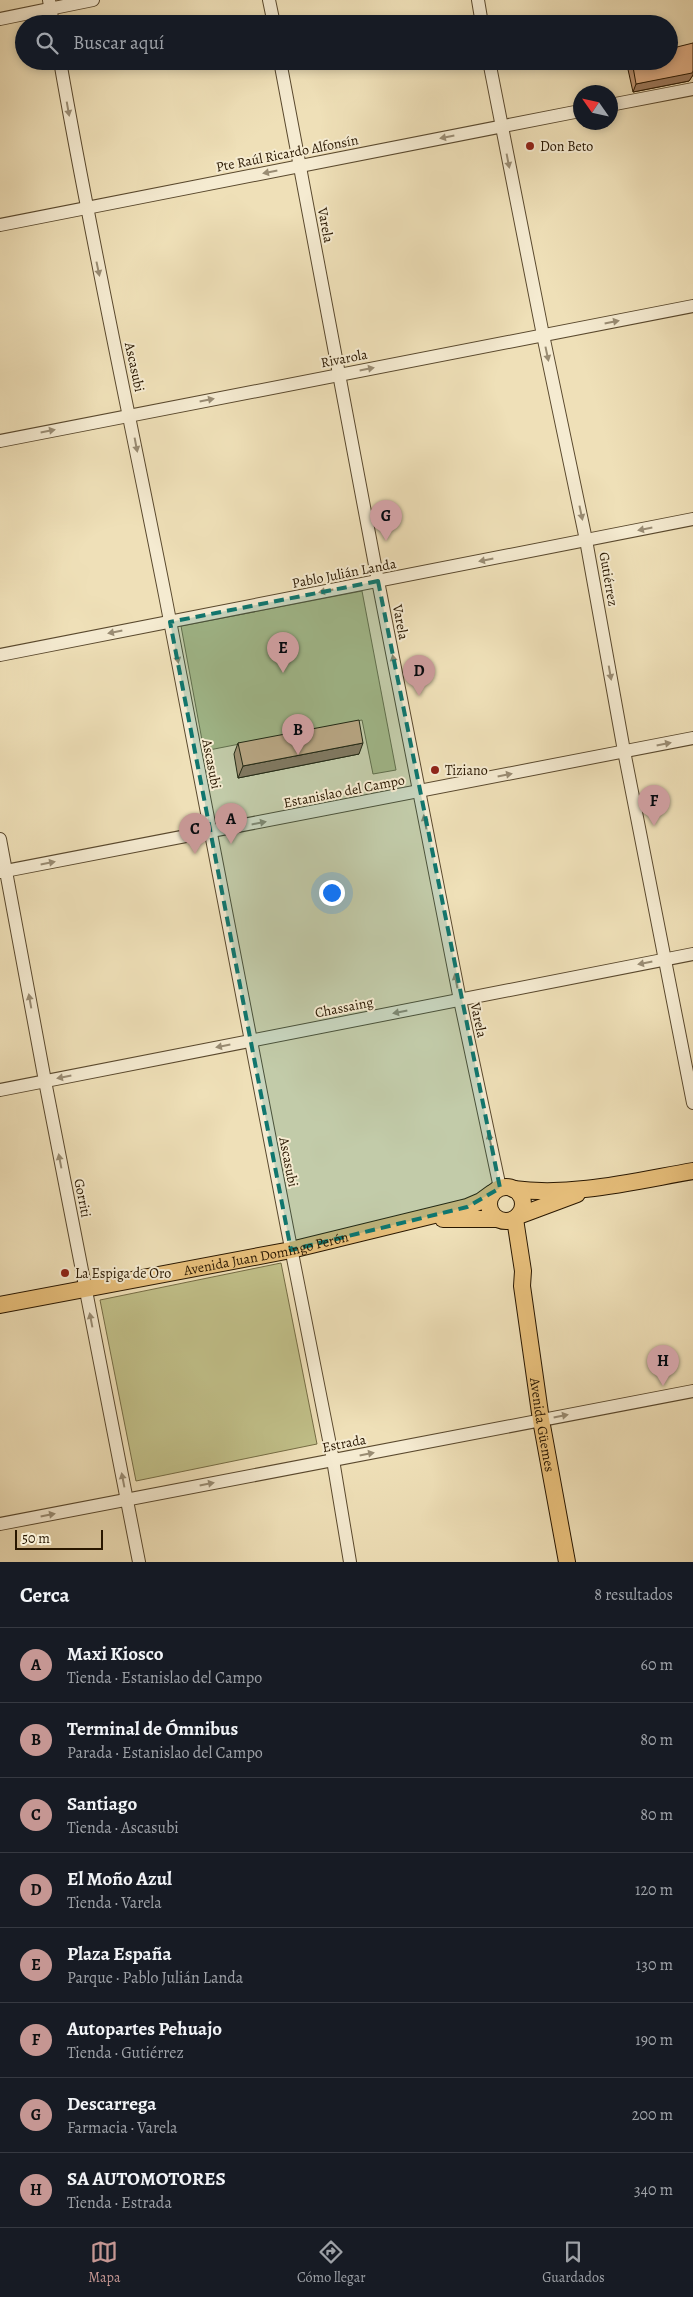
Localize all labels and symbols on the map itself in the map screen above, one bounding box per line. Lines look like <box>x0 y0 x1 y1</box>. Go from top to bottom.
north arrow <box>573 85 618 130</box>
one-way arrow <box>64 102 72 117</box>
street label: Pte Raúl Ricardo Alfonsín <box>214 130 360 177</box>
one-way arrow <box>438 134 454 142</box>
place label: Don Beto <box>540 137 593 156</box>
marker: Don Beto <box>524 140 536 152</box>
one-way arrow <box>504 153 512 168</box>
one-way arrow <box>262 168 278 176</box>
street label: Varela <box>313 205 338 245</box>
one-way arrow <box>94 261 102 276</box>
one-way arrow <box>605 318 620 326</box>
street label: Ascasubi <box>120 340 149 394</box>
street label: Rivarola <box>319 345 369 372</box>
one-way arrow <box>543 347 551 362</box>
one-way arrow <box>359 365 374 373</box>
one-way arrow <box>200 396 216 404</box>
one-way arrow <box>40 427 56 435</box>
one-way arrow <box>132 437 140 453</box>
pin: G <box>370 500 402 541</box>
one-way arrow <box>577 506 585 522</box>
one-way arrow <box>637 525 653 533</box>
street label: Gutiérrez <box>594 550 623 608</box>
street label: Pablo Julián Landa <box>290 554 398 593</box>
one-way arrow <box>478 556 493 564</box>
one-way arrow <box>318 588 334 596</box>
street label: Varela <box>388 602 413 642</box>
one-way arrow <box>107 629 123 637</box>
pin: E <box>267 632 299 673</box>
one-way arrow <box>173 648 181 664</box>
one-way arrow <box>389 654 397 670</box>
pin: D <box>403 655 435 696</box>
one-way arrow <box>607 665 615 681</box>
pin: B <box>282 714 314 755</box>
street label: Ascasubi <box>197 737 226 791</box>
one-way arrow <box>656 739 672 747</box>
place label: Tiziano <box>445 761 488 780</box>
marker: Tiziano <box>429 764 441 776</box>
street label: Estanislao del Campo <box>282 770 406 813</box>
one-way arrow <box>497 771 512 779</box>
pin: F <box>638 785 670 826</box>
pin: A <box>215 803 247 844</box>
pin: C <box>179 813 211 854</box>
one-way arrow <box>421 814 429 830</box>
one-way arrow <box>252 818 268 826</box>
one-way arrow <box>40 858 56 866</box>
your location <box>319 880 345 906</box>
one-way arrow <box>637 960 653 968</box>
one-way arrow <box>452 973 460 989</box>
street label: Chassaing <box>313 993 375 1022</box>
one-way arrow <box>26 994 34 1009</box>
street label: Varela <box>465 1000 492 1040</box>
one-way arrow <box>391 1008 407 1016</box>
one-way arrow <box>216 1042 231 1050</box>
one-way arrow <box>55 1074 71 1082</box>
one-way arrow <box>485 1132 493 1148</box>
street label: Ascasubi <box>274 1135 303 1189</box>
one-way arrow <box>56 1153 64 1169</box>
street label: Gorriti <box>69 1177 96 1219</box>
street label: Avenida Juan Domingo Perón <box>181 1227 351 1280</box>
place label: La Espiga de Oro <box>75 1264 171 1283</box>
marker: La Espiga de Oro <box>59 1267 71 1279</box>
one-way arrow <box>87 1313 95 1328</box>
pin: H <box>647 1345 679 1386</box>
street label: Avenida Güemes <box>525 1376 559 1474</box>
one-way arrow <box>553 1412 569 1420</box>
street label: Estrada <box>321 1430 368 1457</box>
one-way arrow <box>359 1449 375 1457</box>
one-way arrow <box>119 1471 127 1487</box>
one-way arrow <box>200 1480 215 1488</box>
one-way arrow <box>40 1510 56 1518</box>
scale bar <box>15 1527 102 1550</box>

